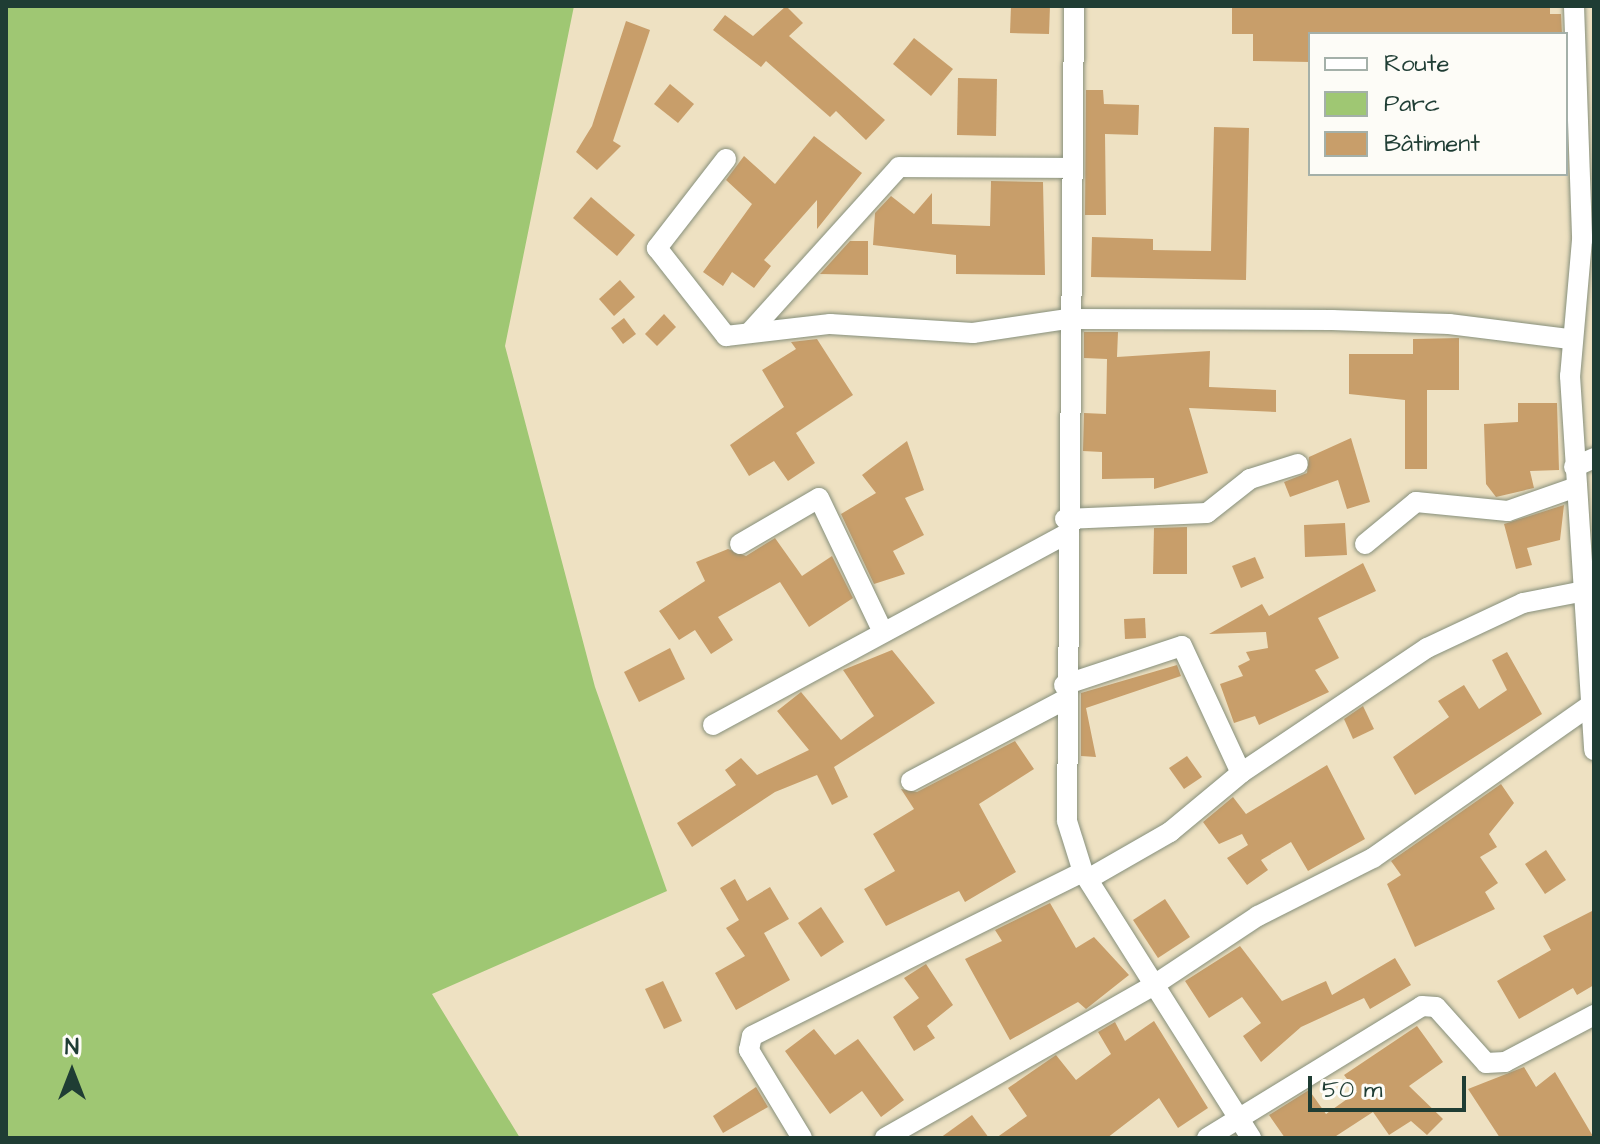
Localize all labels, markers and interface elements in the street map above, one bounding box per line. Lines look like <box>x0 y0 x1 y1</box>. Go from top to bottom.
legend <box>1308 32 1568 176</box>
text: Route <box>1384 47 1449 81</box>
text: Parc <box>1384 87 1440 121</box>
text: Bâtiment <box>1384 127 1480 161</box>
north arrow <box>32 1032 112 1112</box>
text: N <box>65 1032 79 1063</box>
scale bar <box>1312 1060 1470 1110</box>
text: 50 m <box>1322 1073 1382 1107</box>

